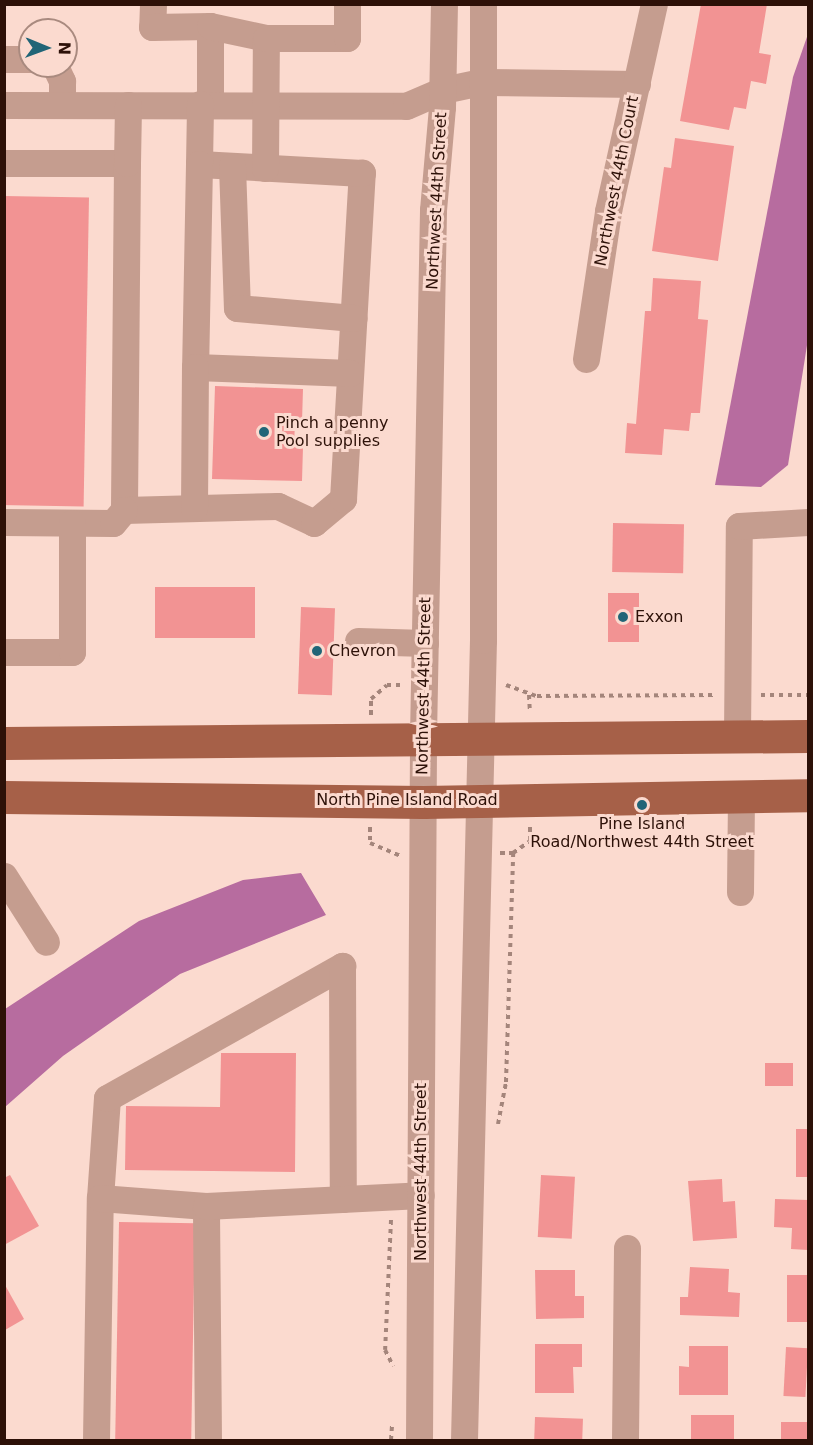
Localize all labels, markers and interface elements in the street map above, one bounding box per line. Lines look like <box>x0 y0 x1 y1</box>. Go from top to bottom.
north arrow <box>18 18 78 78</box>
text: N <box>55 41 74 55</box>
street label: Northwest 44th Court <box>591 94 643 268</box>
street label: Northwest 44th Street <box>423 112 451 290</box>
place label: Pinch a penny Pool supplies <box>276 413 389 451</box>
marker: Pinch a penny Pool supplies <box>257 425 271 439</box>
street label: Northwest 44th Street <box>413 597 435 775</box>
place label: Exxon <box>635 607 683 627</box>
marker: Exxon <box>616 610 630 624</box>
place label: Chevron <box>329 641 396 661</box>
marker: Chevron <box>310 644 324 658</box>
street label: North Pine Island Road <box>316 790 498 810</box>
marker: Pine Island Road/Northwest 44th Street <box>635 798 649 812</box>
place label: Pine Island Road/Northwest 44th Street <box>530 814 754 852</box>
street label: Northwest 44th Street <box>411 1083 431 1261</box>

